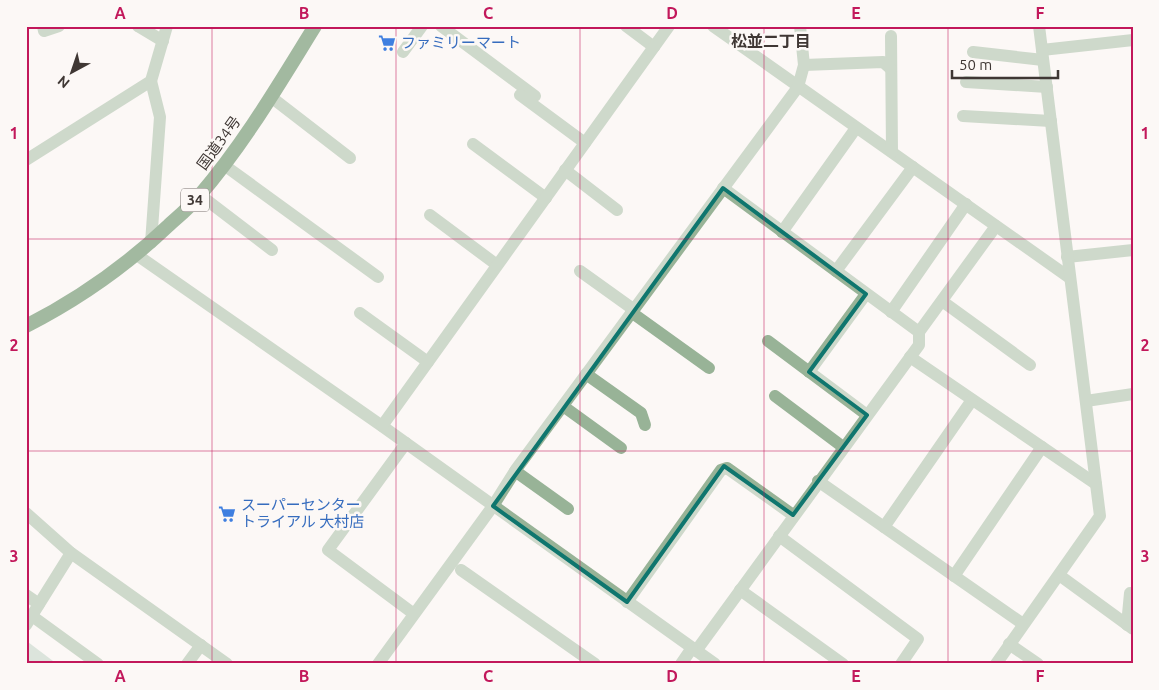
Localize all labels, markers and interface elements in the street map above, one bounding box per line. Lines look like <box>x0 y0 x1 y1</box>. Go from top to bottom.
text: A <box>114 4 126 22</box>
text: B <box>299 4 309 22</box>
text: C <box>483 4 493 22</box>
text: D <box>666 4 678 22</box>
text: E <box>851 4 861 22</box>
text: F <box>1036 4 1045 22</box>
district label: 松並二丁目 <box>731 32 811 50</box>
supermarket icon: ファミリーマート <box>377 33 397 53</box>
place label: ファミリーマート <box>401 34 521 51</box>
north arrow <box>48 48 98 98</box>
scale bar <box>952 48 1058 80</box>
text: 50 m <box>959 56 992 73</box>
text: N <box>54 72 73 91</box>
street label: 国道34号 <box>194 113 244 173</box>
text: 1 <box>9 124 19 142</box>
text: 1 <box>1140 124 1150 142</box>
road number: 34 <box>181 188 209 212</box>
text: 2 <box>9 336 19 354</box>
text: 2 <box>1140 336 1150 354</box>
place label: スーパーセンター トライアル 大村店 <box>241 496 364 530</box>
supermarket icon: スーパーセンター トライアル 大村店 <box>217 504 237 524</box>
text: 3 <box>9 547 19 565</box>
text: 3 <box>1140 547 1150 565</box>
text: A <box>114 667 126 685</box>
text: B <box>299 667 309 685</box>
text: C <box>483 667 493 685</box>
text: D <box>666 667 678 685</box>
text: E <box>851 667 861 685</box>
text: F <box>1036 667 1045 685</box>

